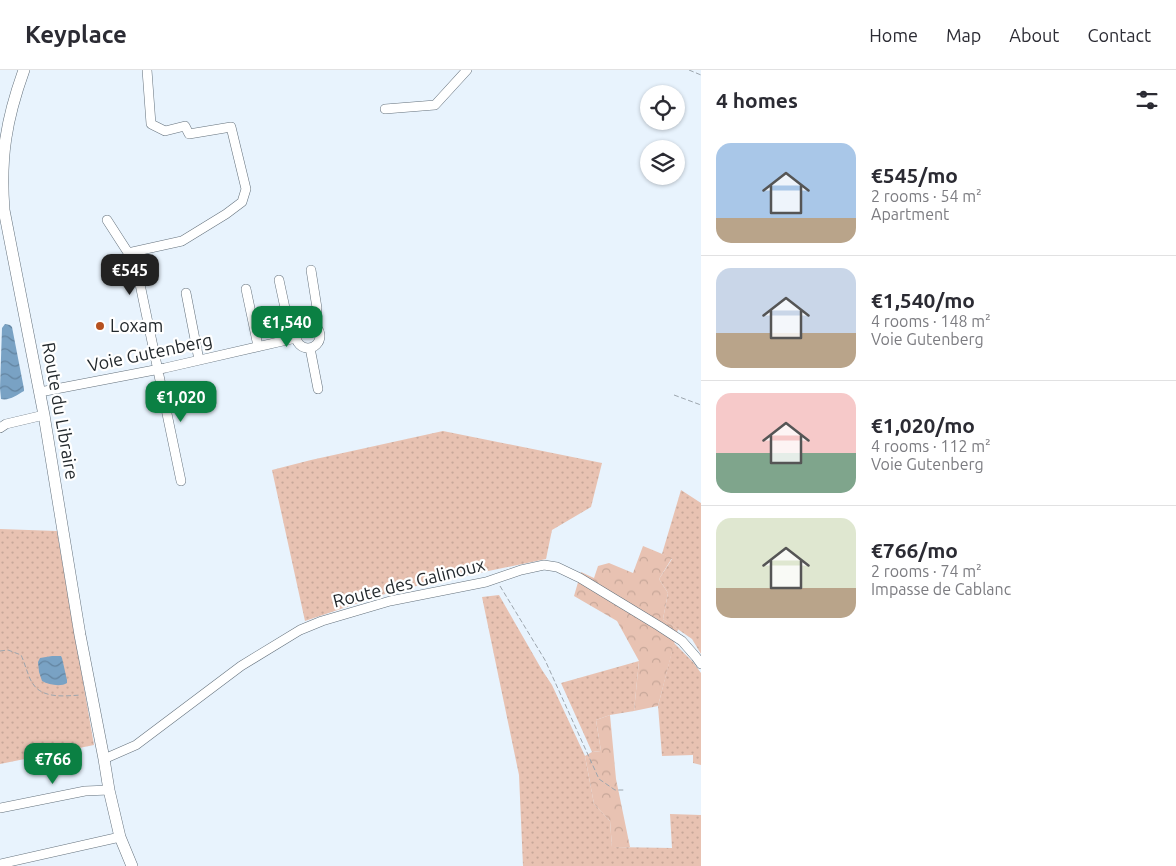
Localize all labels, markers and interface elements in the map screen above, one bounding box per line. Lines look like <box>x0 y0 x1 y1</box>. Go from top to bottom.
text: Keyplace <box>25 21 127 48</box>
text: Home <box>869 25 918 45</box>
text: Map <box>946 25 981 45</box>
text: About <box>1009 25 1059 45</box>
text: Contact <box>1087 25 1151 45</box>
map controls <box>640 85 685 185</box>
button: locate <box>640 85 685 130</box>
icon: filters <box>1133 86 1161 114</box>
text: 4 homes <box>716 88 798 112</box>
button: layers <box>640 140 685 185</box>
icon: home <box>756 163 816 223</box>
text: €545/mo <box>871 163 958 187</box>
text: 2 rooms · 54 m² <box>871 187 982 205</box>
text: Apartment <box>871 205 949 223</box>
pin: €545 <box>100 254 160 296</box>
text: €545 <box>112 261 148 279</box>
icon: home <box>756 288 816 348</box>
text: €1,540/mo <box>871 288 975 312</box>
pin: €1,540 <box>246 306 328 348</box>
text: 4 rooms · 148 m² <box>871 312 991 330</box>
text: €1,540 <box>262 313 312 331</box>
place label: Loxam <box>110 315 163 335</box>
marker: Loxam <box>94 320 106 332</box>
street label: Voie Gutenberg <box>86 329 214 375</box>
text: Voie Gutenberg <box>871 330 984 348</box>
street label: Route du Libraire <box>39 341 83 481</box>
pin: €1,020 <box>140 380 222 423</box>
text: €1,020 <box>156 388 206 406</box>
icon: home <box>756 413 816 473</box>
text: €1,020/mo <box>871 413 975 437</box>
text: 4 rooms · 112 m² <box>871 437 991 455</box>
text: Voie Gutenberg <box>871 455 984 473</box>
icon: home <box>756 538 816 598</box>
text: €766/mo <box>871 538 958 562</box>
street label: Route des Galinoux <box>331 553 487 611</box>
text: 2 rooms · 74 m² <box>871 562 982 580</box>
text: Impasse de Cablanc <box>871 580 1011 598</box>
pin: €766 <box>23 742 83 785</box>
text: €766 <box>35 750 71 768</box>

